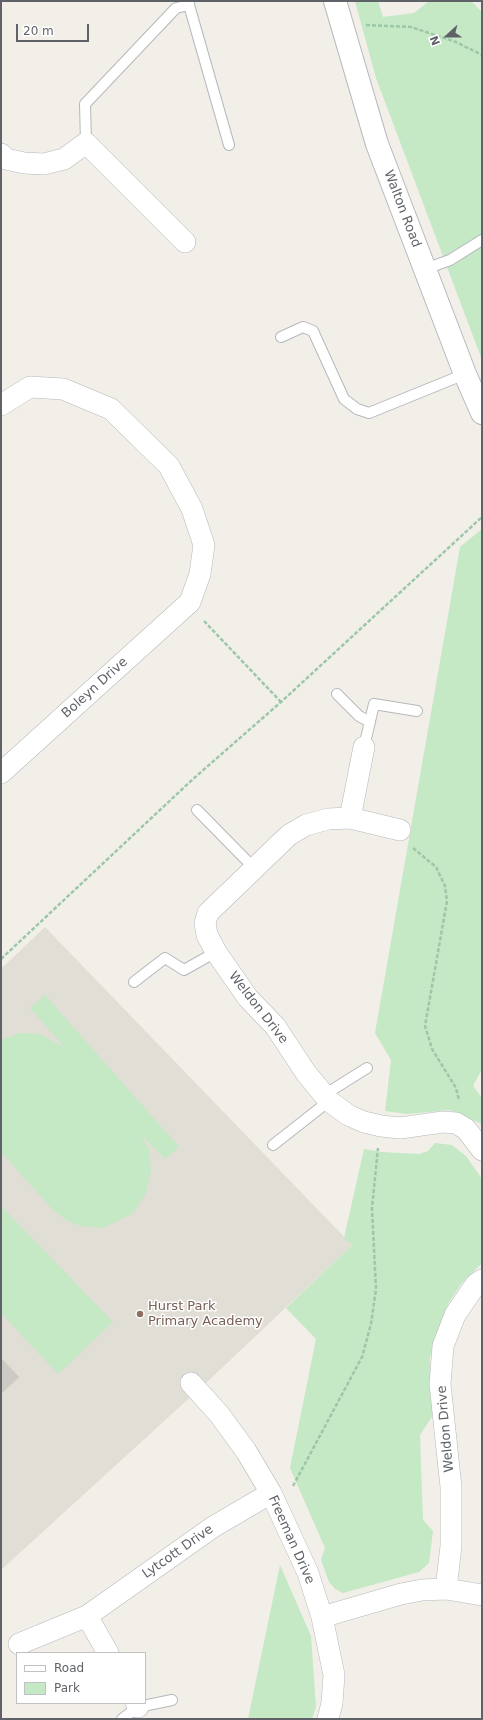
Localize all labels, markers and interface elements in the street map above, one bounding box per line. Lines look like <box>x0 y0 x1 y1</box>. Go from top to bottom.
scale bar <box>18 16 91 42</box>
north arrow <box>427 16 467 56</box>
text: 20 m <box>23 24 54 38</box>
text: N <box>428 34 443 47</box>
street label: Walton Road <box>380 168 424 250</box>
street label: Boleyn Drive <box>59 654 131 722</box>
street label: Weldon Drive <box>225 969 291 1047</box>
place label: Hurst Park Primary Academy <box>148 1299 263 1330</box>
marker: Hurst Park Primary Academy <box>135 1309 145 1319</box>
street label: Weldon Drive <box>434 1385 458 1473</box>
street label: Freeman Drive <box>265 1493 317 1587</box>
street label: Lytcott Drive <box>140 1522 216 1582</box>
legend <box>16 1652 146 1704</box>
text: Road <box>54 1661 84 1675</box>
text: Park <box>54 1681 80 1695</box>

